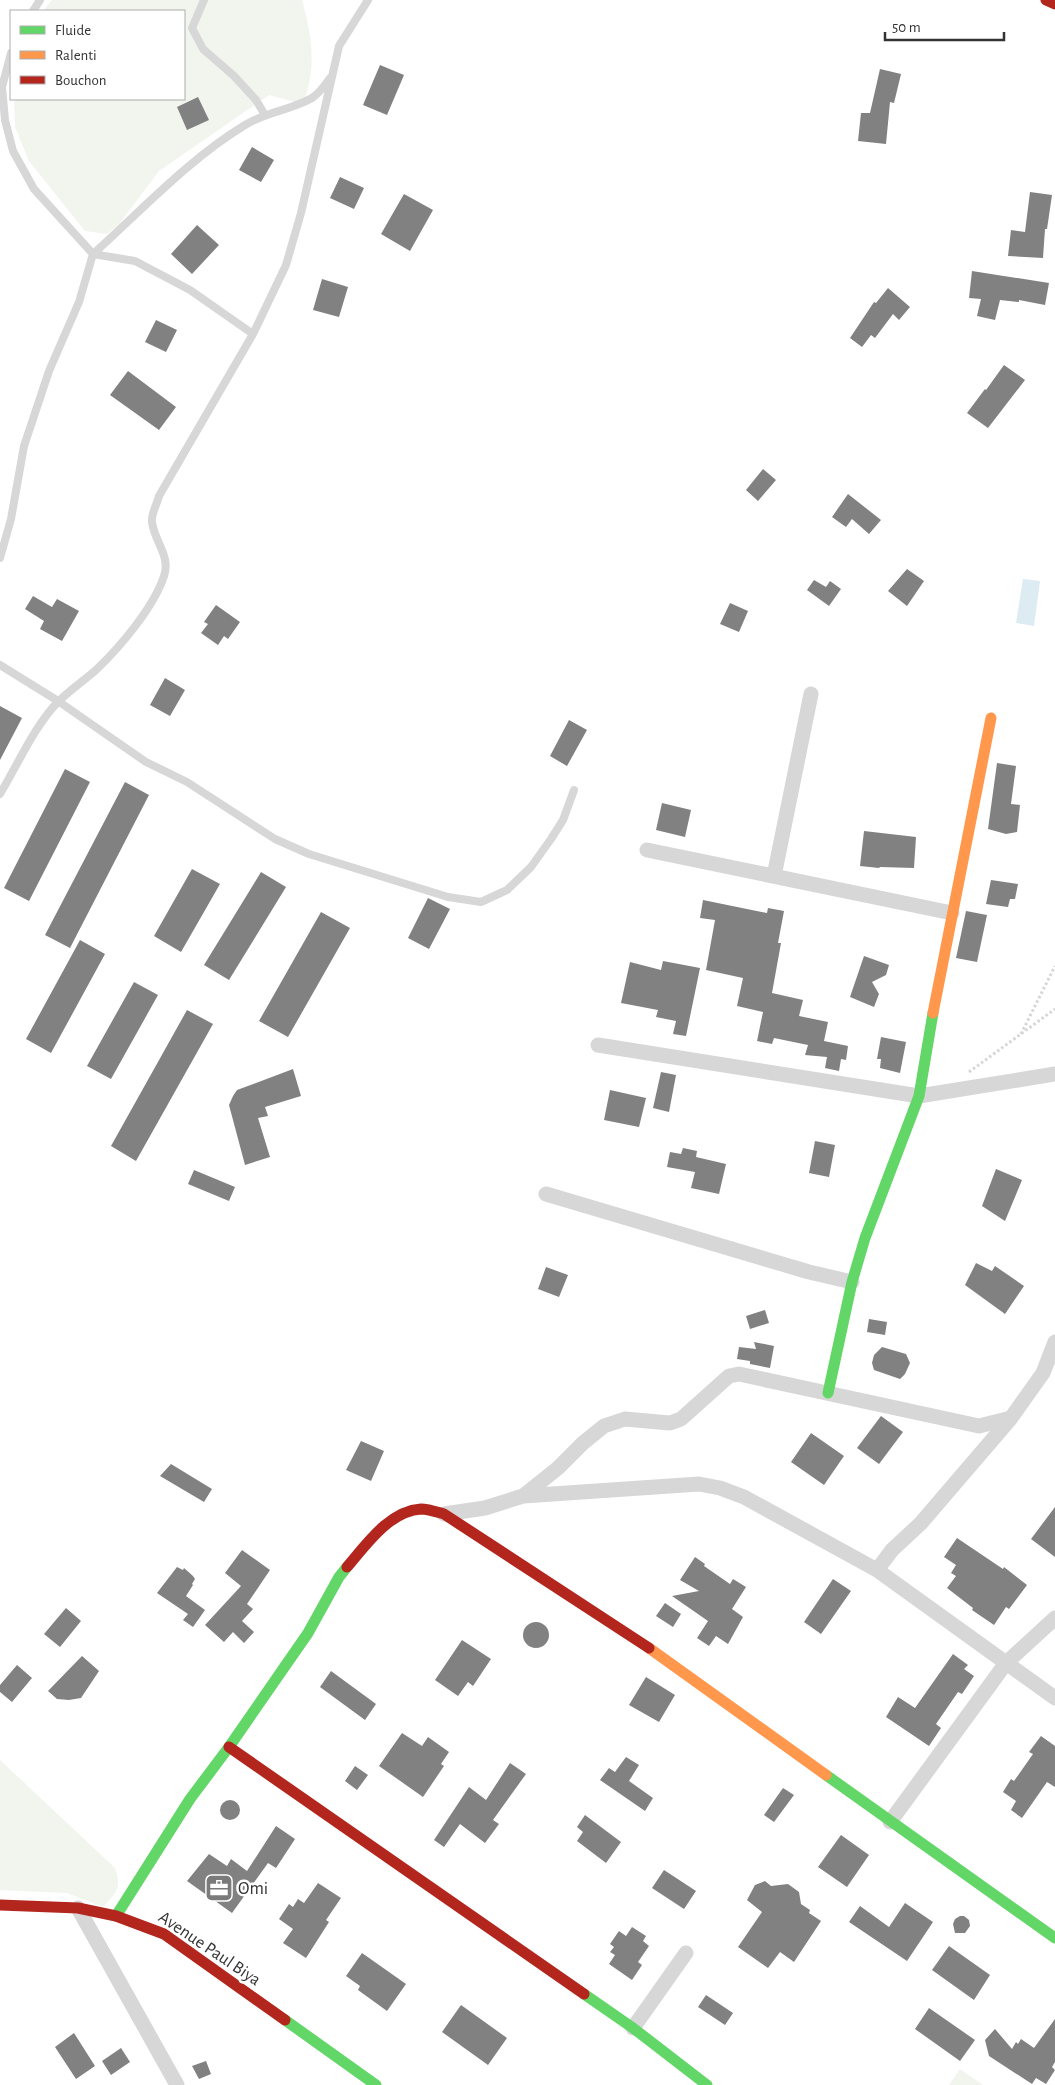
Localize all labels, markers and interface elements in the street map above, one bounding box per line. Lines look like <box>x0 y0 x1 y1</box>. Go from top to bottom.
legend <box>10 10 185 100</box>
scale bar <box>885 10 1004 42</box>
text: 50 m <box>892 20 921 35</box>
text: Fluide <box>55 23 91 38</box>
text: Ralenti <box>55 48 97 63</box>
text: Bouchon <box>55 73 106 88</box>
office icon: Omi <box>204 1873 234 1903</box>
place label: Omi <box>238 1880 268 1898</box>
street label: Avenue Paul Biya <box>155 1908 264 1990</box>

